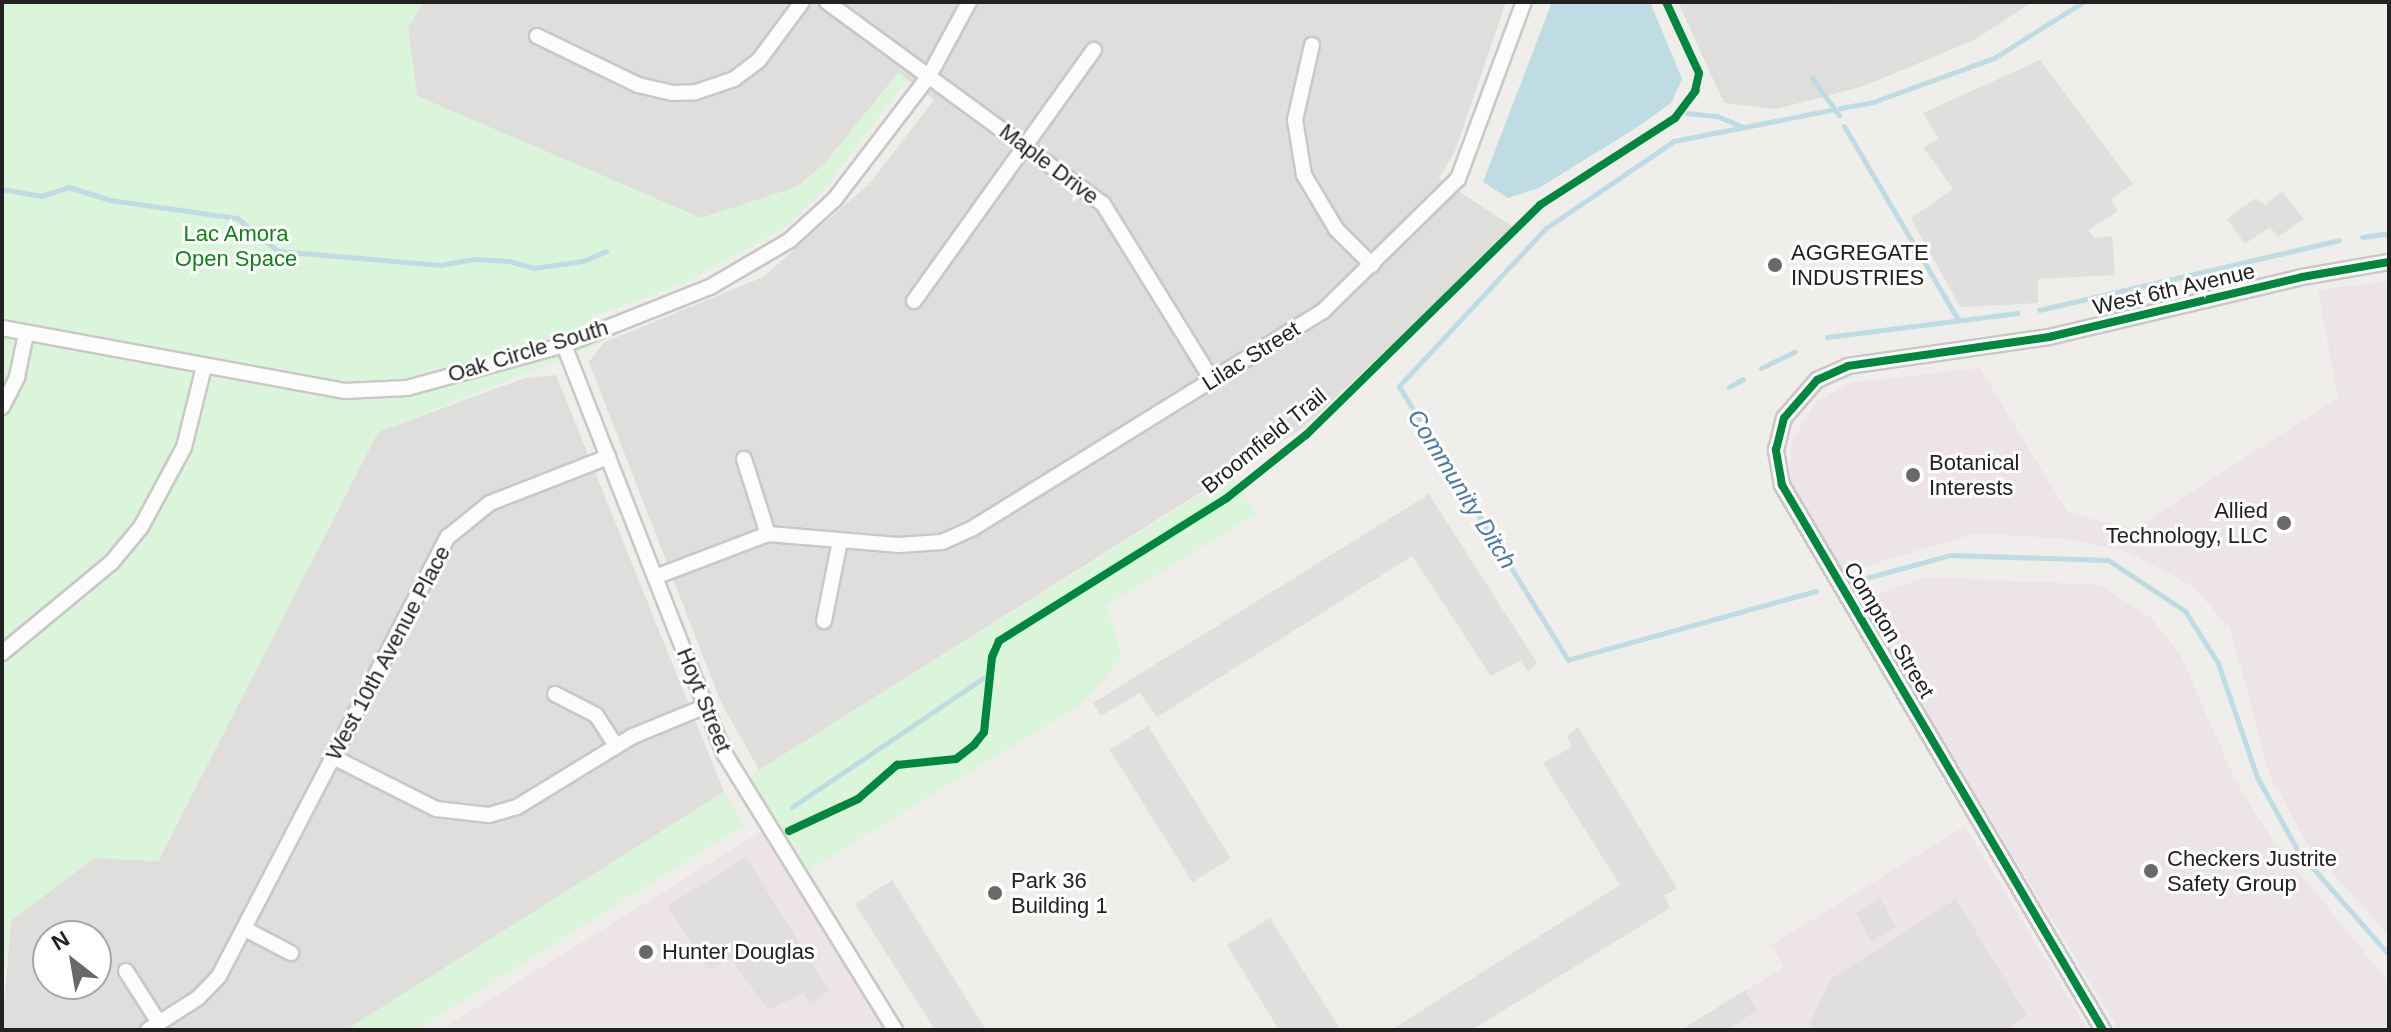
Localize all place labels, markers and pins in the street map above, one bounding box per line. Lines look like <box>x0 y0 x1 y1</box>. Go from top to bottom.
place label: AGGREGATE INDUSTRIES <box>1791 239 1929 290</box>
marker: AGGREGATE INDUSTRIES <box>1766 256 1784 274</box>
place label: Botanical Interests <box>1929 449 2020 500</box>
marker: Botanical Interests <box>1904 466 1922 484</box>
place label: Allied Technology, LLC <box>2106 497 2268 548</box>
marker: Allied Technology, LLC <box>2275 514 2293 532</box>
place label: Checkers Justrite Safety Group <box>2167 845 2337 896</box>
marker: Checkers Justrite Safety Group <box>2142 862 2160 880</box>
place label: Park 36 Building 1 <box>1011 867 1108 918</box>
marker: Park 36 Building 1 <box>986 884 1004 902</box>
place label: Hunter Douglas <box>662 939 815 965</box>
marker: Hunter Douglas <box>637 943 655 961</box>

